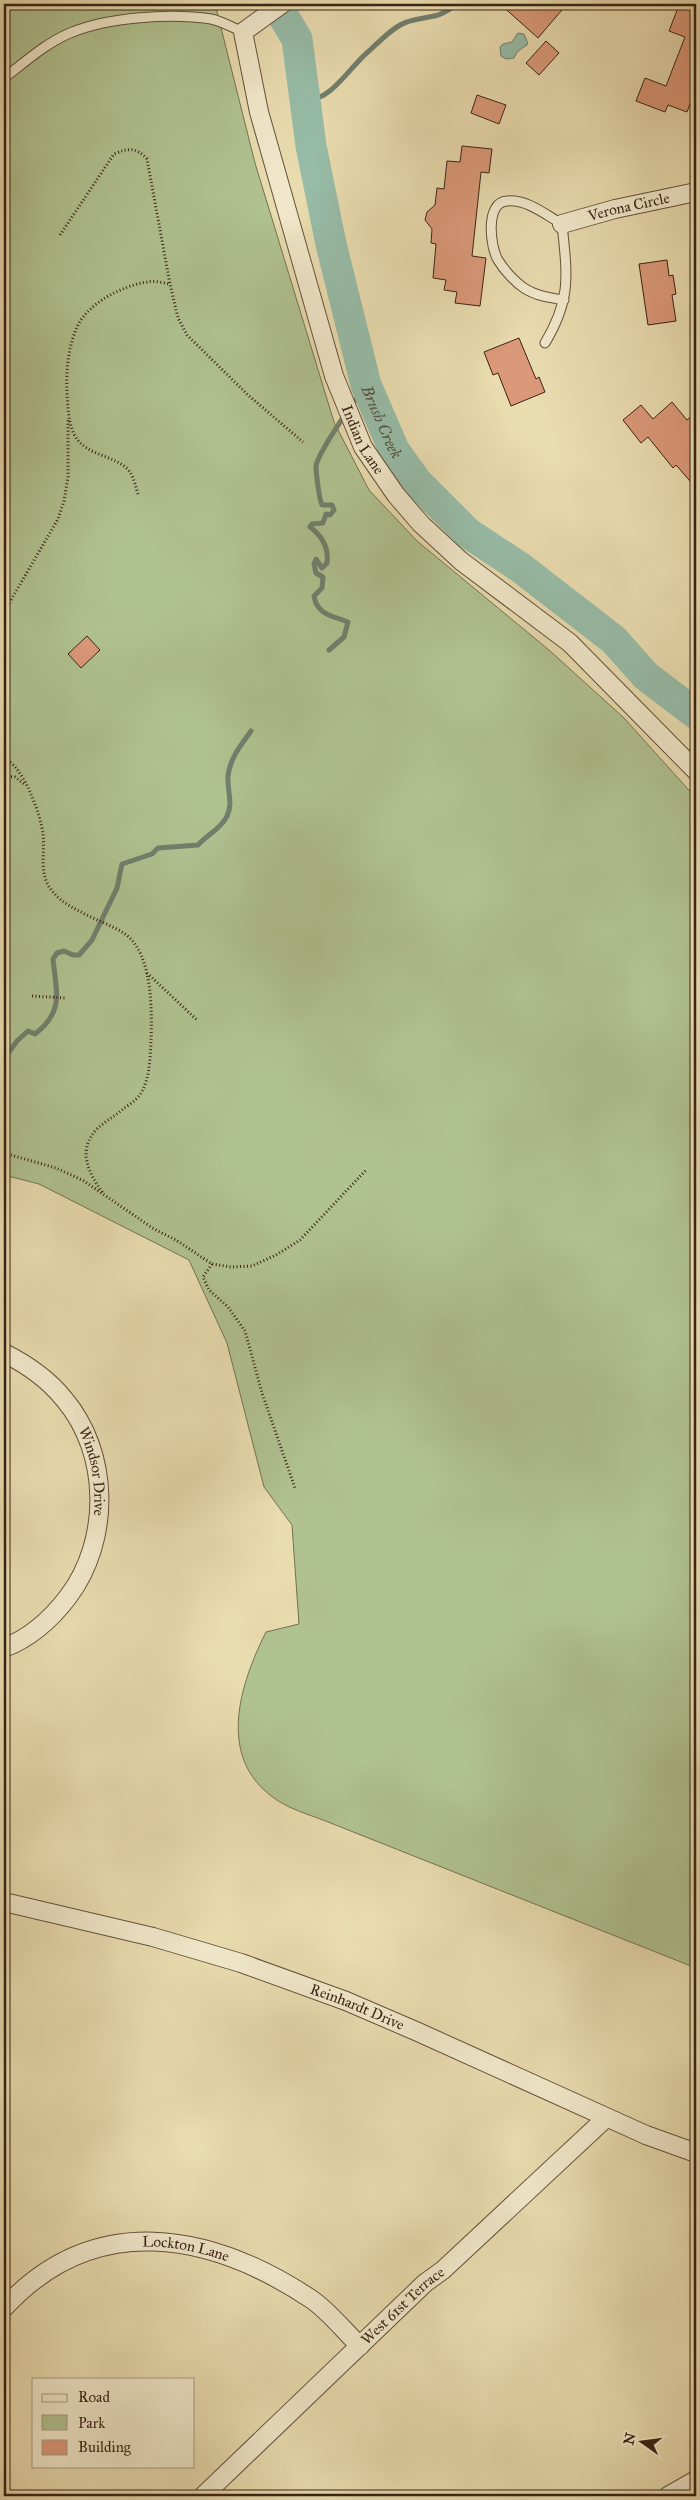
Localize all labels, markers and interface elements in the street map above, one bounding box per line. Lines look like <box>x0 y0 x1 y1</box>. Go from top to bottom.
street label: Verona Circle <box>585 189 671 225</box>
water label: Brush Creek <box>357 381 406 462</box>
street label: Indian Lane <box>338 402 388 478</box>
street label: Windsor Drive <box>75 1424 108 1517</box>
street label: Reinhardt Drive <box>308 1980 407 2034</box>
street label: Lockton Lane <box>142 2233 232 2265</box>
street label: West 61st Terrace <box>357 2263 448 2348</box>
legend <box>32 2378 195 2468</box>
text: Road <box>78 2388 110 2406</box>
text: Park <box>78 2414 105 2432</box>
north arrow <box>618 2418 668 2468</box>
text: N <box>620 2431 640 2447</box>
text: Building <box>78 2438 132 2456</box>

